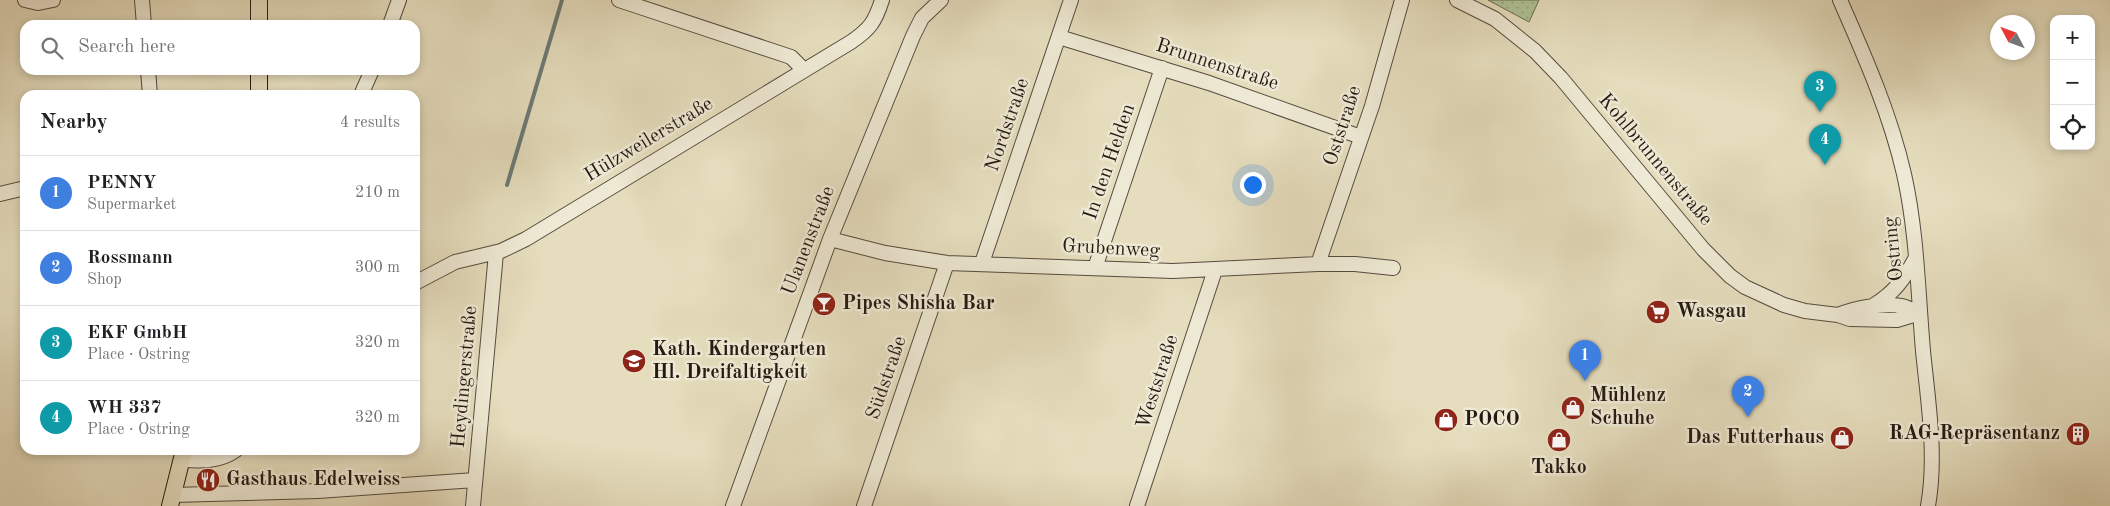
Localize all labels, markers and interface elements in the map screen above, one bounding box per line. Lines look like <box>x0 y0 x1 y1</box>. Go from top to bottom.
north arrow <box>1990 15 2035 60</box>
map controls <box>2050 15 2095 150</box>
button: + <box>2050 15 2095 60</box>
search box <box>20 20 420 75</box>
icon: search <box>38 34 66 62</box>
street label: Brunnenstraße <box>1153 36 1281 94</box>
text: Search here <box>78 38 175 57</box>
button: − <box>2050 60 2095 105</box>
pin: 3 <box>1804 71 1836 112</box>
street label: Nordstraße <box>983 76 1033 174</box>
street label: Oststraße <box>1321 83 1365 169</box>
street label: Kohlbrunnenstraße <box>1594 90 1716 230</box>
street label: Hülzweilerstraße <box>581 94 717 186</box>
street label: In den Helden <box>1081 101 1139 223</box>
button: locate <box>2050 105 2095 150</box>
text: Nearby <box>40 112 108 133</box>
text: 4 results <box>340 115 400 131</box>
pin: 4 <box>1809 124 1841 165</box>
your location <box>1240 172 1266 198</box>
text: PENNY <box>87 174 156 193</box>
street label: Ulanenstraße <box>779 184 839 298</box>
text: 1 <box>51 185 61 201</box>
text: 210 m <box>355 185 400 201</box>
text: Supermarket <box>87 197 176 213</box>
street label: Ostring <box>1881 215 1907 282</box>
street label: Grubenweg <box>1061 236 1161 262</box>
text: Rossmann <box>87 249 173 268</box>
text: 2 <box>51 260 61 276</box>
text: 300 m <box>355 260 400 276</box>
text: Shop <box>87 272 122 288</box>
bar icon: Pipes Shisha Bar <box>811 291 837 317</box>
place label: Pipes Shisha Bar <box>842 294 995 314</box>
supermarket icon: Wasgau <box>1645 299 1671 325</box>
place label: Wasgau <box>1676 302 1747 322</box>
street label: Heydingerstraße <box>449 305 481 449</box>
text: EKF GmbH <box>87 324 187 343</box>
street label: Weststraße <box>1133 332 1183 432</box>
street label: Südstraße <box>863 334 911 422</box>
text: 3 <box>51 335 61 351</box>
text: 320 m <box>355 335 400 351</box>
place label: Kath. Kindergarten Hl. Dreifaltigkeit <box>652 340 826 383</box>
pin: 1 <box>1569 340 1601 381</box>
text: Place · Ostring <box>87 347 190 363</box>
school or university icon: Kath. Kindergarten Hl. Dreifaltigkeit <box>621 348 647 374</box>
pin: 2 <box>1732 376 1764 417</box>
place label: Mühlenz Schuhe <box>1590 386 1666 429</box>
shop icon: Mühlenz Schuhe <box>1560 395 1586 421</box>
text: WH 337 <box>87 399 161 418</box>
shop icon: POCO <box>1433 407 1459 433</box>
text: 4 <box>51 410 61 426</box>
text: 320 m <box>355 410 400 426</box>
place label: POCO <box>1464 410 1520 430</box>
building icon: RAG-Repräsentanz <box>2065 421 2091 447</box>
text: Place · Ostring <box>87 422 190 438</box>
place label: RAG-Repräsentanz <box>1889 424 2060 444</box>
shop icon: Das Futterhaus <box>1829 425 1855 451</box>
shop icon: Takko <box>1546 427 1572 453</box>
place label: Das Futterhaus <box>1686 428 1824 448</box>
place label: Takko <box>1531 458 1587 478</box>
restaurant icon: Gasthaus Edelweiss <box>195 467 221 493</box>
place label: Gasthaus Edelweiss <box>226 470 400 490</box>

